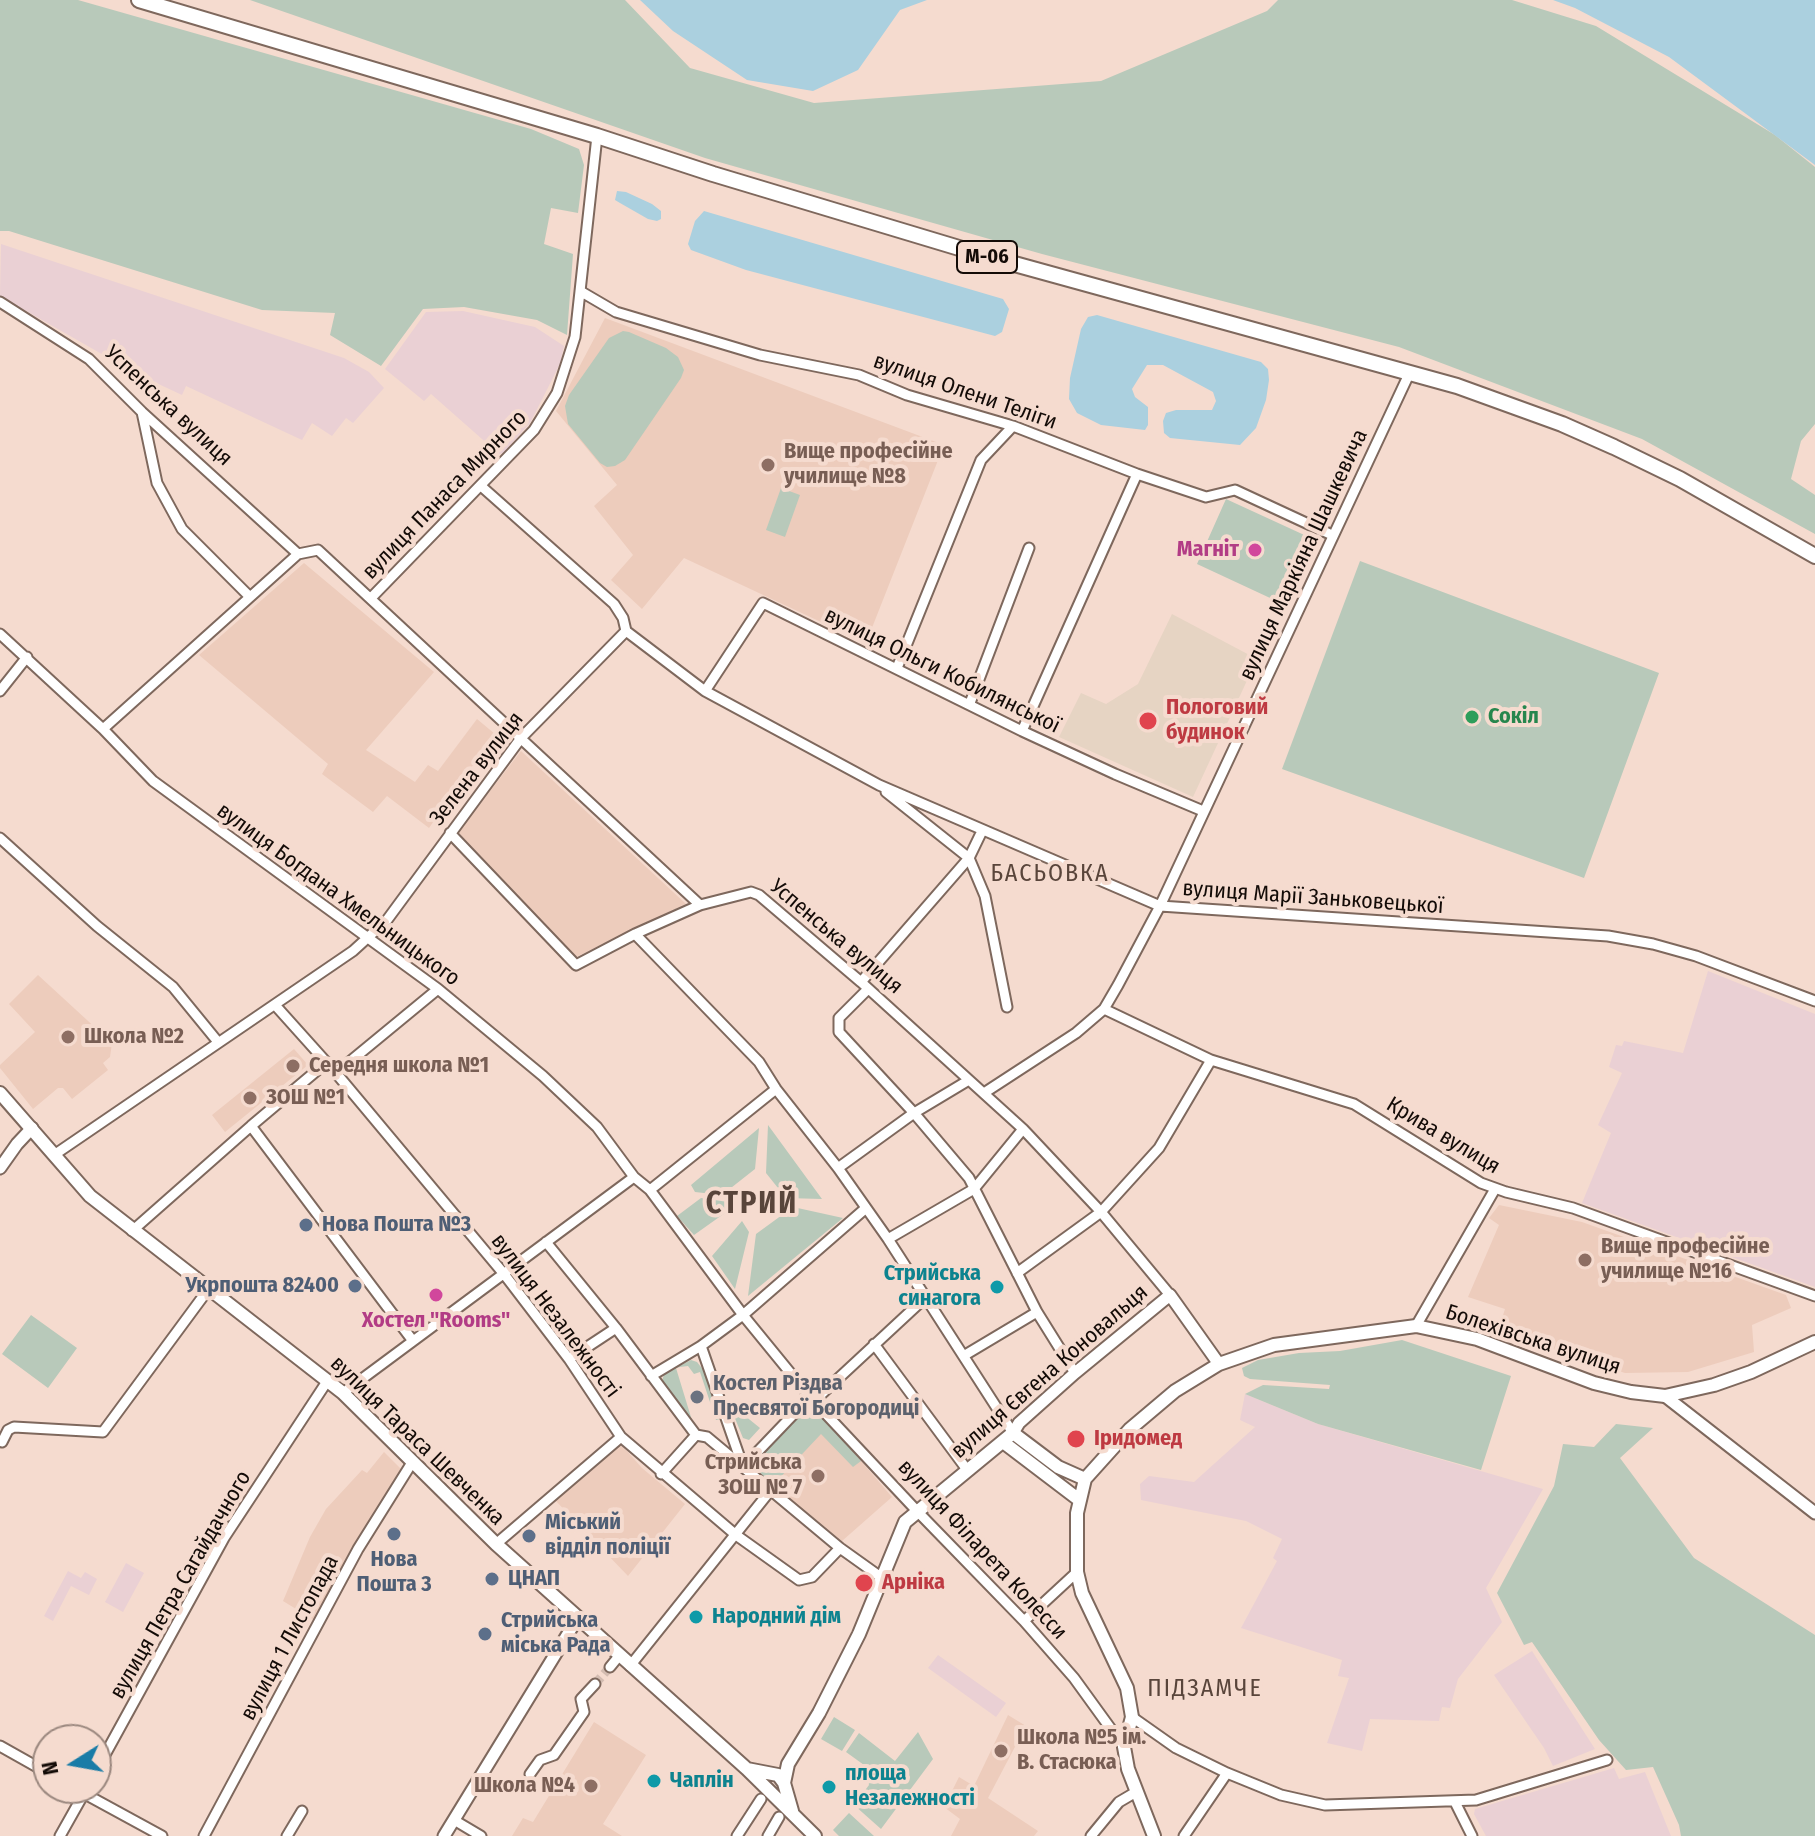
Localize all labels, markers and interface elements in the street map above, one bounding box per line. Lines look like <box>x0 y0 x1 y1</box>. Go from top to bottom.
road number: М-06 <box>957 241 1017 273</box>
street label: Успенська вулиця <box>99 340 237 472</box>
street label: вулиця Олени Теліги <box>870 348 1060 436</box>
street label: вулиця Панаса Мирного <box>357 405 533 585</box>
street label: вулиця Маркіяна Шашкевича <box>1234 425 1374 685</box>
place label: Вище професійне училище №8 <box>784 439 953 490</box>
marker: Вище професійне училище №8 <box>759 456 777 474</box>
place label: Магніт <box>1177 537 1239 563</box>
marker: Магніт <box>1246 541 1264 559</box>
street label: вулиця Ольги Кобилянської <box>820 602 1064 740</box>
place label: Пологовий будинок <box>1166 695 1268 746</box>
place label: Сокіл <box>1488 704 1539 730</box>
street label: Зелена вулиця <box>424 707 530 831</box>
marker: Сокіл <box>1463 708 1481 726</box>
marker: Пологовий будинок <box>1137 710 1159 732</box>
street label: вулиця Богдана Хмельницького <box>211 798 465 992</box>
district label: БАСЬОВКА <box>990 860 1110 888</box>
street label: Успенська вулиця <box>764 874 908 1000</box>
street label: вулиця Марії Заньковецької <box>1182 876 1444 920</box>
place label: Школа №2 <box>84 1024 184 1050</box>
marker: Школа №2 <box>59 1028 77 1046</box>
place label: Середня школа №1 <box>309 1053 489 1079</box>
marker: Середня школа №1 <box>284 1057 302 1075</box>
place label: ЗОШ №1 <box>266 1085 345 1111</box>
marker: ЗОШ №1 <box>241 1089 259 1107</box>
street label: Крива вулиця <box>1381 1092 1505 1180</box>
district label: СТРИЙ <box>706 1187 798 1223</box>
place label: Нова Пошта №3 <box>322 1212 471 1238</box>
marker: Нова Пошта №3 <box>297 1216 315 1234</box>
street label: вулиця Незалежності <box>485 1229 625 1403</box>
place label: Вище професійне училище №16 <box>1601 1234 1770 1286</box>
marker: Вище професійне училище №16 <box>1576 1251 1594 1269</box>
place label: Стрийська синагога <box>884 1261 981 1312</box>
place label: Укрпошта 82400 <box>185 1273 339 1299</box>
marker: Укрпошта 82400 <box>346 1277 364 1295</box>
marker: Стрийська синагога <box>988 1278 1006 1296</box>
street label: вулиця Євгена Коновальця <box>946 1280 1154 1464</box>
marker: Хостел "Rooms" <box>427 1286 445 1304</box>
street label: Болехівська вулиця <box>1442 1299 1624 1381</box>
place label: Хостел "Rooms" <box>362 1308 510 1334</box>
street label: вулиця Тараса Шевченка <box>324 1351 510 1531</box>
place label: Костел Різдва Пресвятої Богородиці <box>713 1371 920 1422</box>
marker: Костел Різдва Пресвятої Богородиці <box>688 1388 706 1406</box>
place label: Іридомед <box>1094 1426 1182 1452</box>
marker: Іридомед <box>1065 1428 1087 1450</box>
place label: Стрийська ЗОШ № 7 <box>705 1450 802 1502</box>
street label: вулиця Філарета Колесси <box>892 1455 1072 1645</box>
street label: вулиця Петра Сагайдачного <box>105 1466 257 1704</box>
marker: Стрийська ЗОШ № 7 <box>809 1467 827 1485</box>
place label: Міський відділ поліції <box>545 1510 670 1562</box>
marker: Нова Пошта 3 <box>385 1525 403 1543</box>
marker: Міський відділ поліції <box>520 1527 538 1545</box>
place label: Нова Пошта 3 <box>356 1547 432 1598</box>
street label: вулиця 1 Листопада <box>235 1551 345 1725</box>
place label: ЦНАП <box>508 1566 560 1592</box>
marker: ЦНАП <box>483 1570 501 1588</box>
place label: Арніка <box>882 1570 945 1596</box>
marker: Арніка <box>853 1572 875 1594</box>
place label: Народний дім <box>712 1604 841 1630</box>
place label: Стрийська міська Рада <box>501 1608 610 1660</box>
marker: Народний дім <box>687 1608 705 1626</box>
marker: Стрийська міська Рада <box>476 1625 494 1643</box>
district label: ПІДЗАМЧЕ <box>1147 1675 1263 1703</box>
north arrow <box>32 1724 112 1804</box>
place label: Школа №5 ім. В. Стасюка <box>1017 1725 1146 1776</box>
marker: Школа №5 ім. В. Стасюка <box>992 1742 1010 1760</box>
text: N <box>35 1759 64 1777</box>
place label: площа Незалежності <box>845 1761 975 1812</box>
place label: Чаплін <box>670 1768 734 1794</box>
marker: Чаплін <box>645 1772 663 1790</box>
place label: Школа №4 <box>474 1773 575 1799</box>
marker: Школа №4 <box>582 1777 600 1795</box>
marker: площа Незалежності <box>820 1778 838 1796</box>

